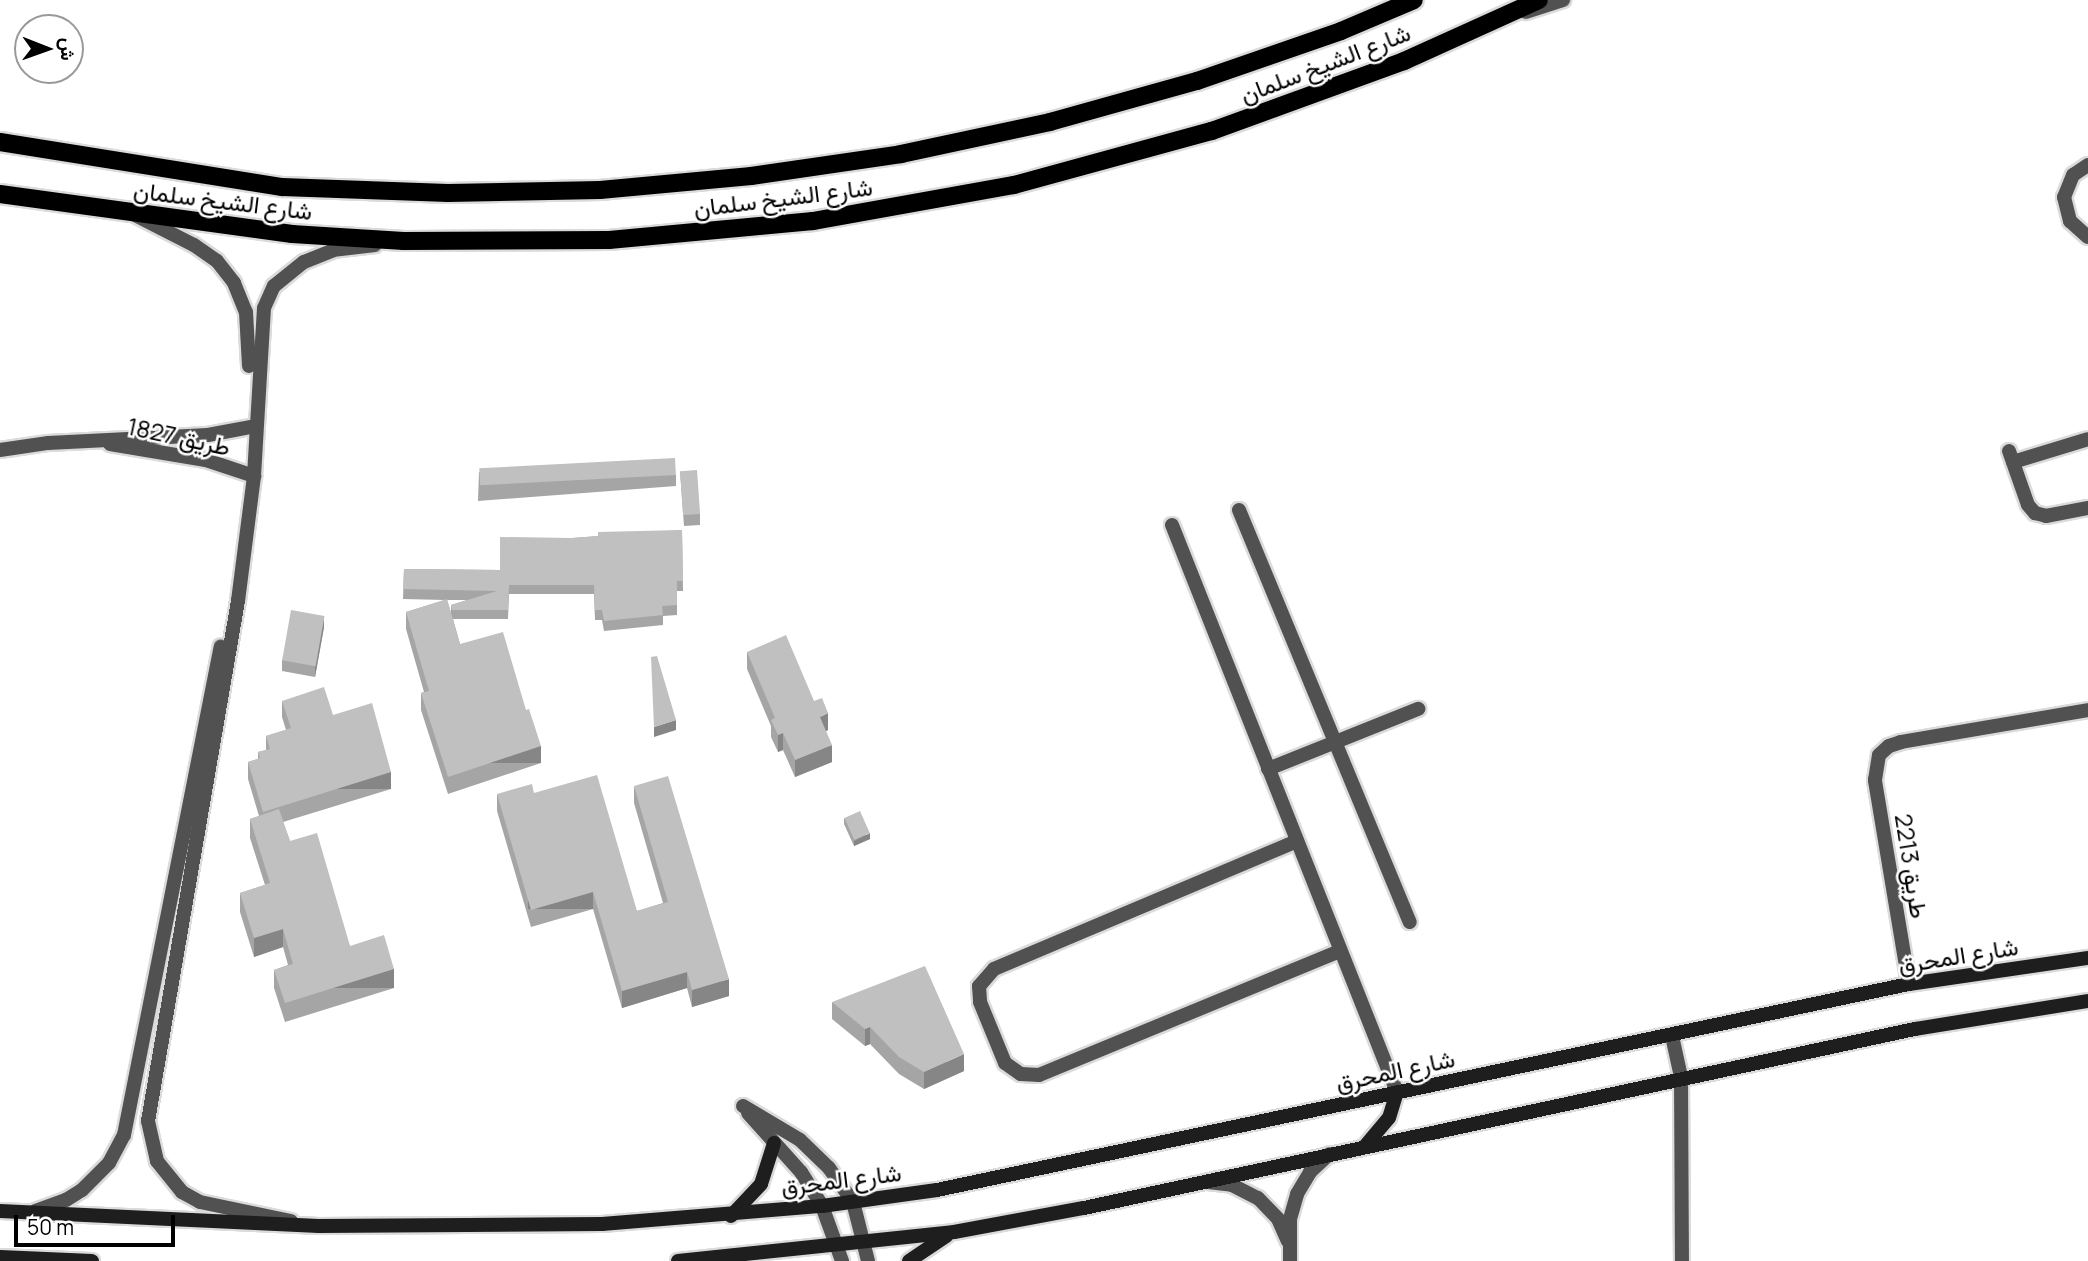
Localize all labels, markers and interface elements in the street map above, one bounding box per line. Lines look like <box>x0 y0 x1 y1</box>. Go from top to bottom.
north arrow <box>14 14 84 84</box>
street label: شارع الشيخ سلمان <box>1236 17 1414 109</box>
text: ش <box>55 38 81 61</box>
street label: شارع الشيخ سلمان <box>692 172 874 222</box>
street label: شارع الشيخ سلمان <box>132 175 314 225</box>
street label: طريق 1827 <box>125 411 233 461</box>
street label: طريق 2213 <box>1890 812 1934 920</box>
street label: شارع المحرق <box>1896 931 2020 979</box>
street label: شارع المحرق <box>1333 1043 1457 1097</box>
street label: شارع المحرق <box>779 1157 903 1201</box>
scale bar <box>18 1202 178 1246</box>
text: 50 m <box>27 1213 74 1241</box>

